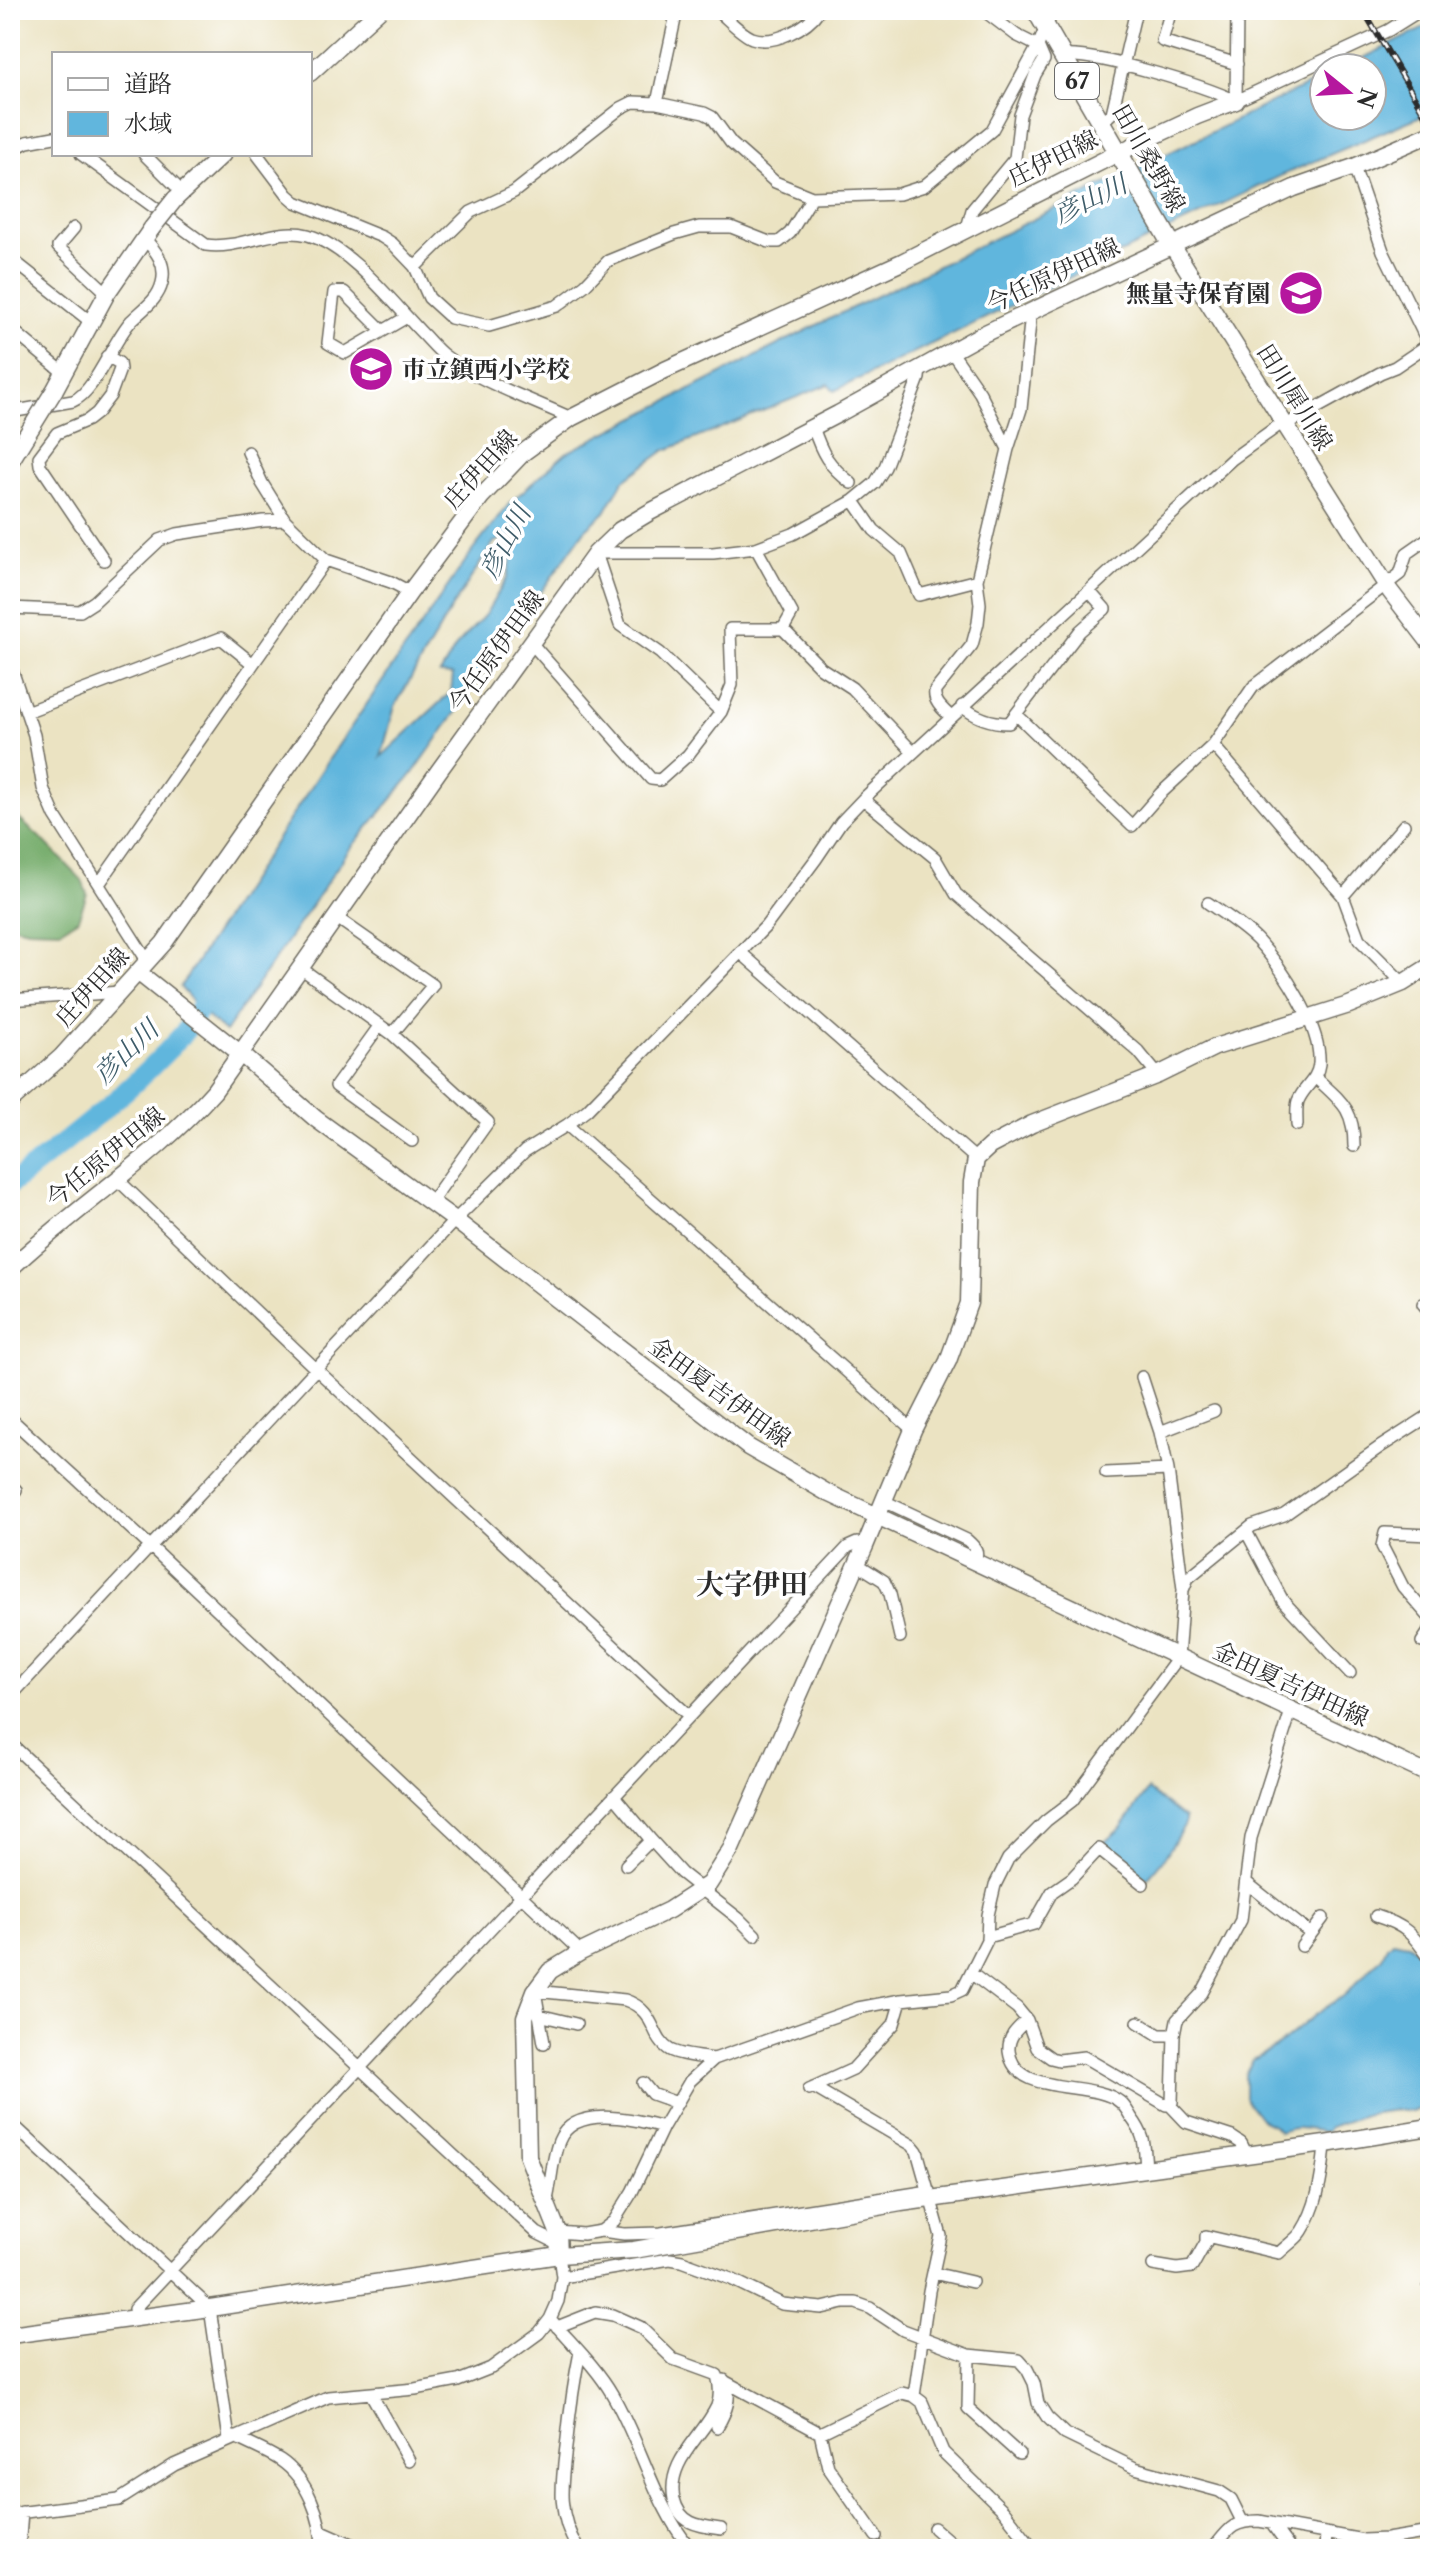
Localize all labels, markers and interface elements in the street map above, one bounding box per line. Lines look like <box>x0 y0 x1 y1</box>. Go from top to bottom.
legend <box>52 52 312 156</box>
north arrow <box>1308 52 1388 132</box>
road number: 67 <box>1055 63 1099 99</box>
text: 道路 <box>124 69 172 98</box>
text: N <box>1351 85 1382 111</box>
street label: 田川桑野線 <box>1106 99 1192 217</box>
text: 水域 <box>124 109 172 138</box>
street label: 庄伊田線 <box>1004 124 1102 192</box>
water label: 彦山川 <box>1048 166 1135 230</box>
street label: 今任原伊田線 <box>982 231 1124 319</box>
school or university icon: 無量寺保育園 <box>1277 269 1325 317</box>
place label: 無量寺保育園 <box>1126 279 1270 308</box>
street label: 田川犀川線 <box>1251 338 1339 456</box>
school or university icon: 市立鎮西小学校 <box>347 345 395 393</box>
place label: 市立鎮西小学校 <box>402 355 570 384</box>
street label: 庄伊田線 <box>437 424 523 514</box>
water label: 彦山川 <box>473 497 539 584</box>
street label: 今任原伊田線 <box>442 584 550 718</box>
street label: 庄伊田線 <box>49 942 135 1032</box>
water label: 彦山川 <box>87 1011 167 1091</box>
street label: 今任原伊田線 <box>40 1100 170 1214</box>
street label: 金田夏吉伊田線 <box>644 1331 796 1453</box>
district label: 大字伊田 <box>696 1567 808 1601</box>
street label: 金田夏吉伊田線 <box>1209 1635 1373 1733</box>

